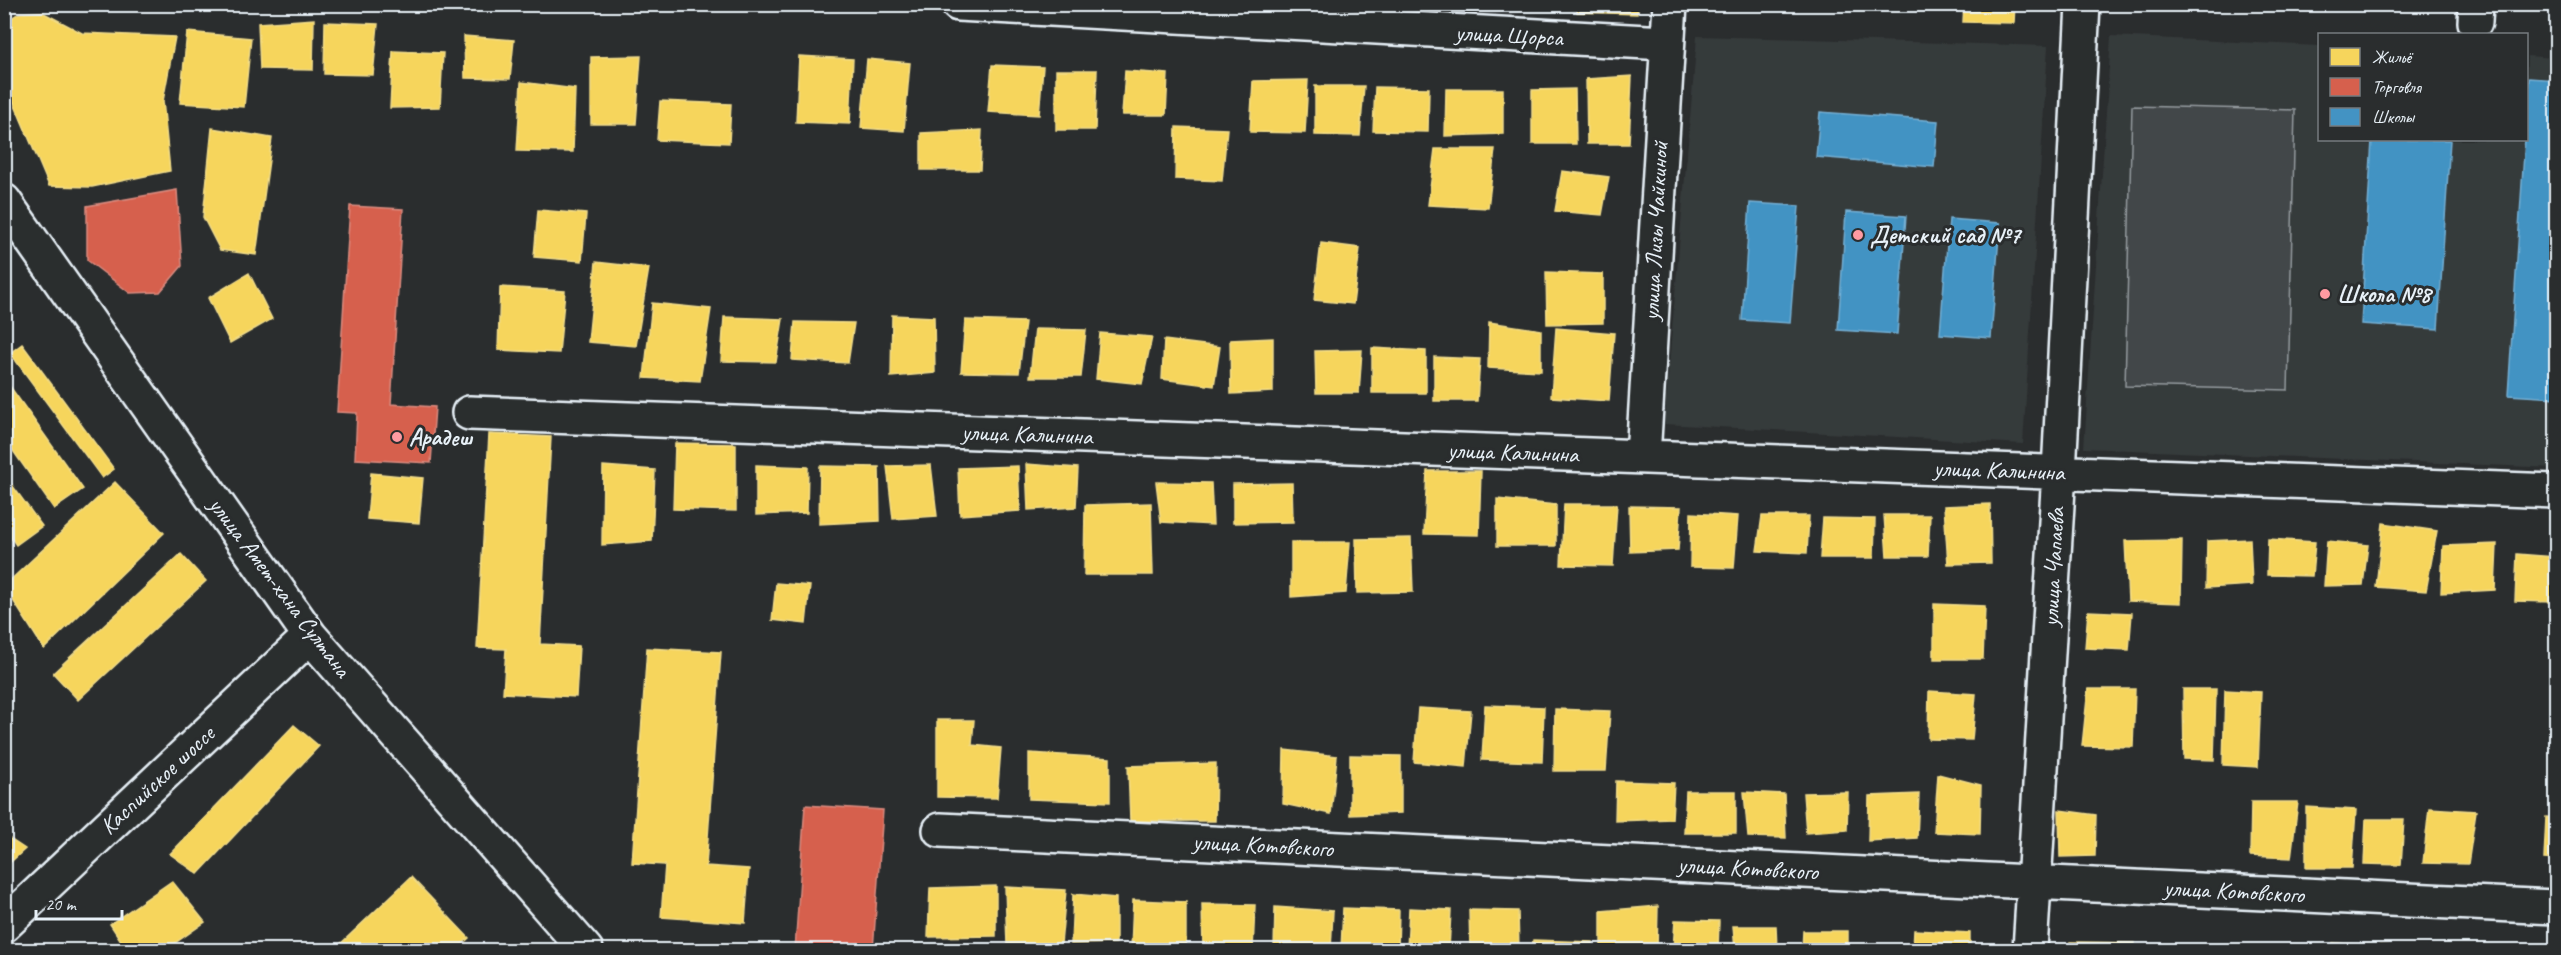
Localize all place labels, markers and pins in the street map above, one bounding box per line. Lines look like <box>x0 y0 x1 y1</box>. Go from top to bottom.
place label: Детский сад №7 <box>1870 220 2022 250</box>
marker: Детский сад №7 <box>1851 228 1865 242</box>
place label: Школа №8 <box>2337 279 2434 309</box>
marker: Школа №8 <box>2318 287 2332 301</box>
place label: Арадеш <box>409 422 473 452</box>
marker: Арадеш <box>390 430 404 444</box>

